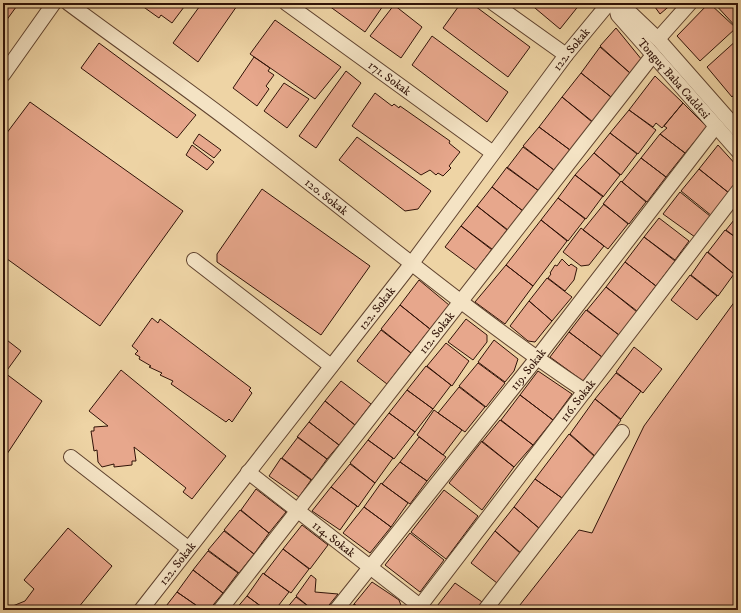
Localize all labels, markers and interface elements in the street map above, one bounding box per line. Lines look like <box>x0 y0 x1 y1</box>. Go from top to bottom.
street label: 122. Sokak <box>550 24 593 74</box>
street label: Tonguç Baba Caddesi <box>634 35 714 122</box>
street label: 171. Sokak <box>365 57 414 99</box>
street label: 120. Sokak <box>302 175 351 218</box>
street label: 122. Sokak <box>355 283 398 333</box>
street label: 112. Sokak <box>415 308 458 357</box>
street label: 119. Sokak <box>507 345 549 393</box>
street label: 116. Sokak <box>557 376 599 425</box>
street label: 114. Sokak <box>309 518 359 560</box>
street label: 122. Sokak <box>156 539 199 588</box>

